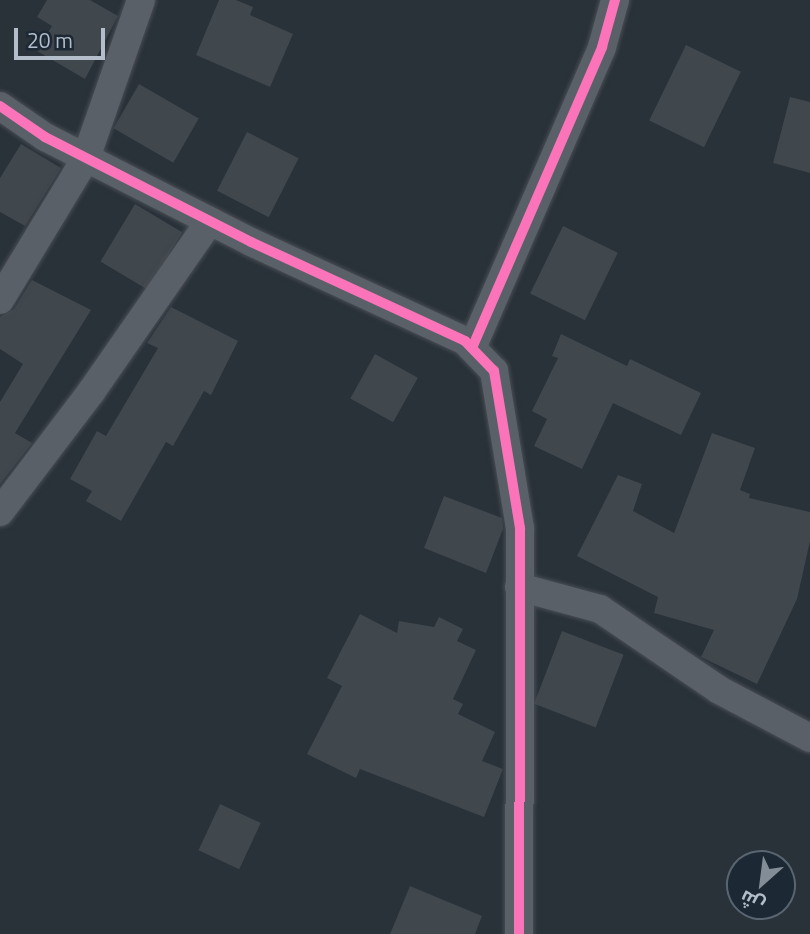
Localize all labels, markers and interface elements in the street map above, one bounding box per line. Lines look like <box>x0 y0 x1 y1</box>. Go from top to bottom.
scale bar <box>18 14 108 58</box>
text: 20 m <box>27 24 73 56</box>
north arrow <box>726 850 796 920</box>
text: ش <box>734 884 769 921</box>

